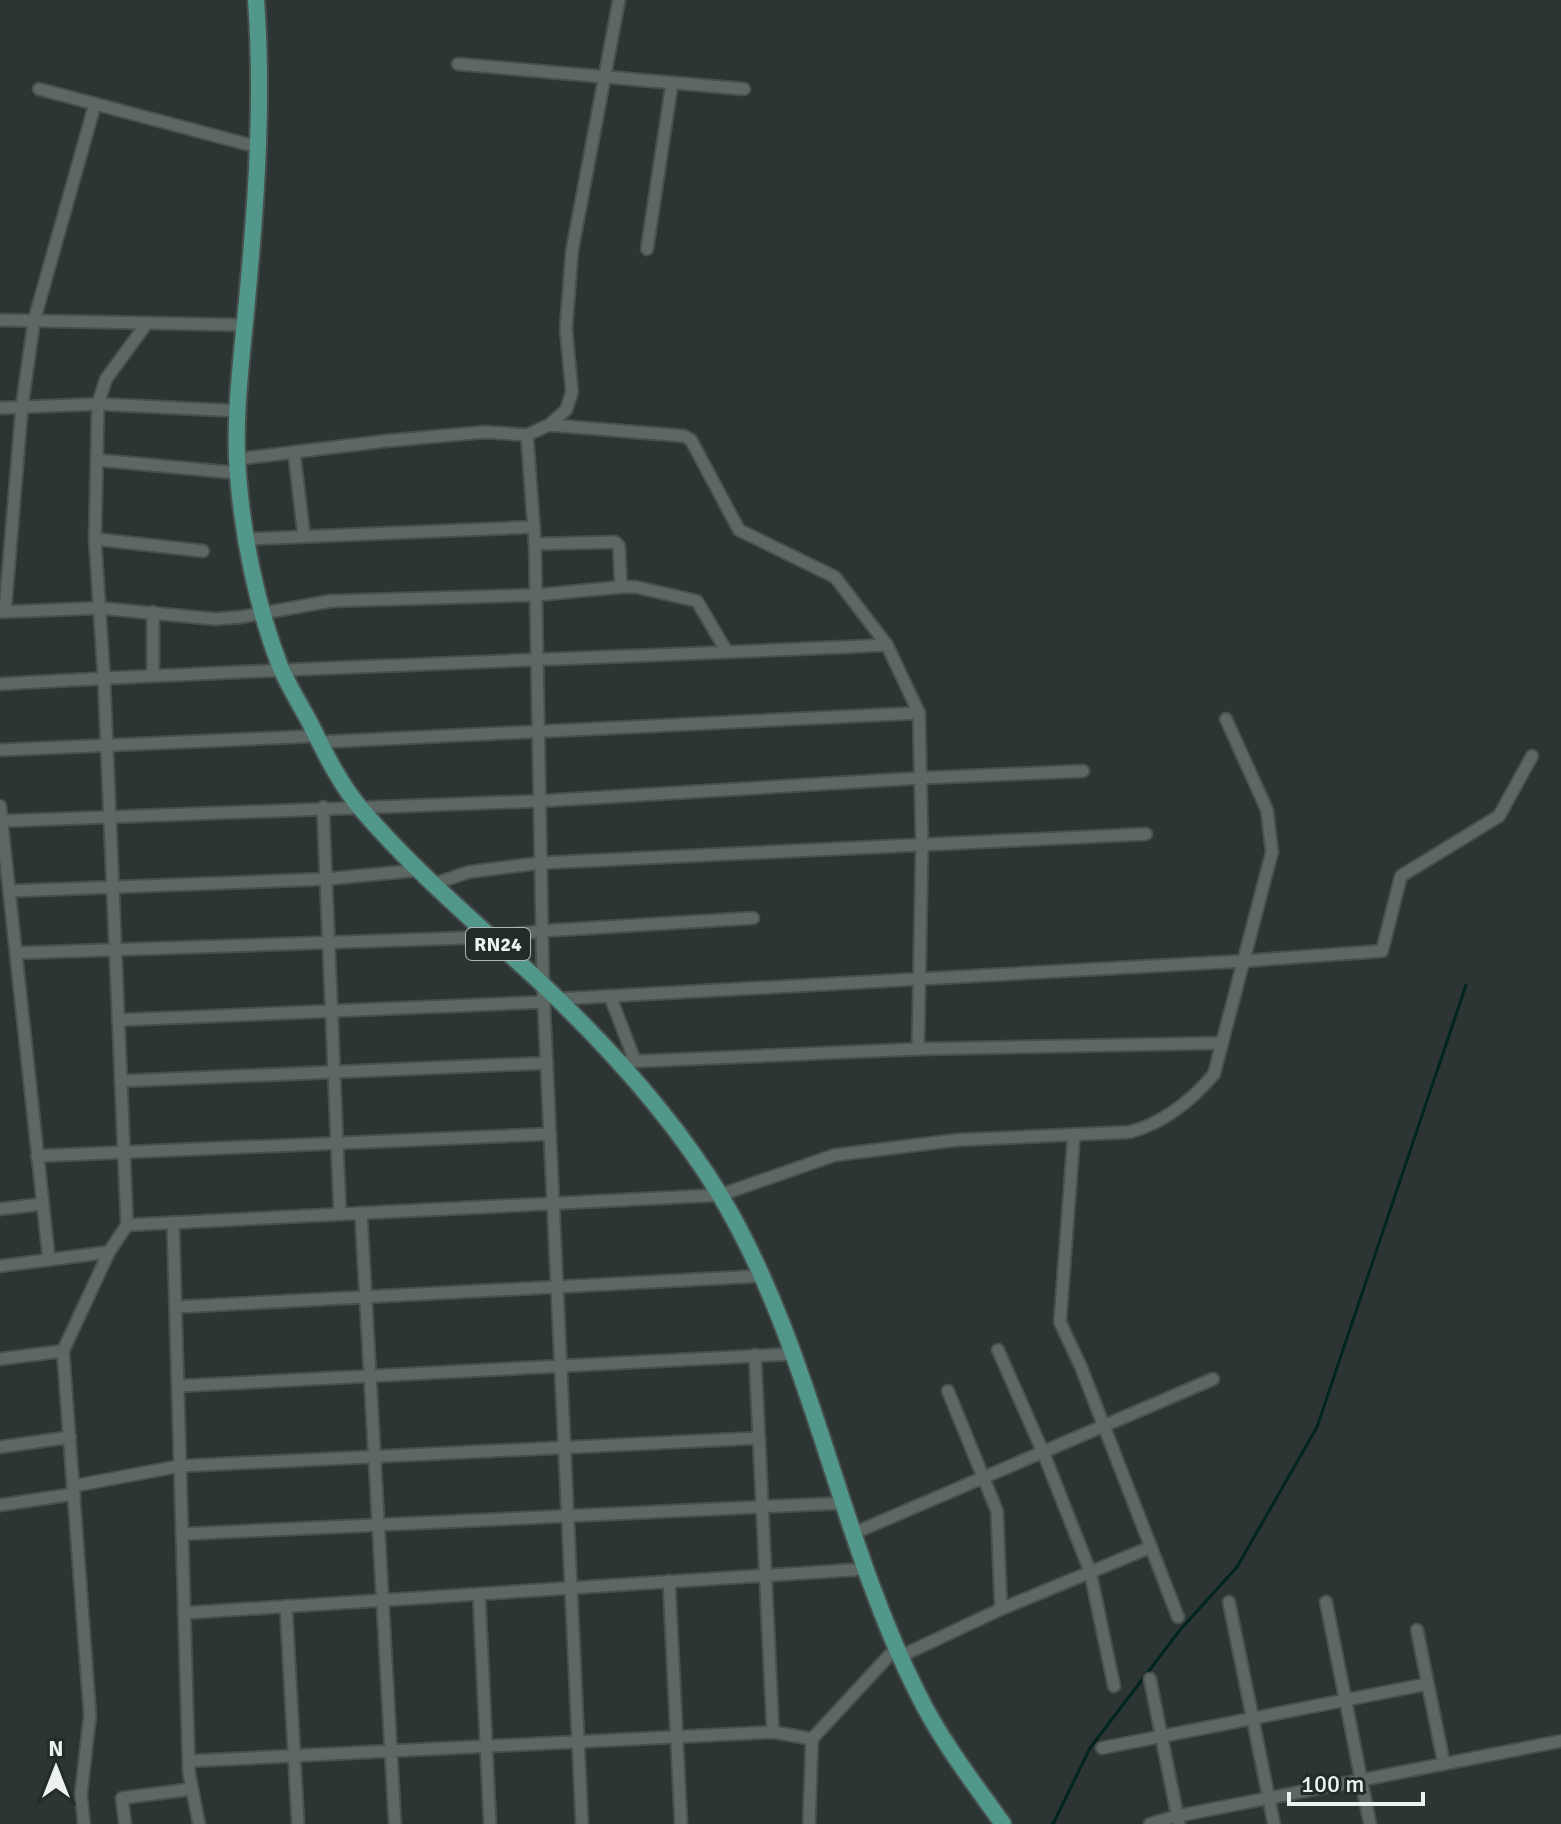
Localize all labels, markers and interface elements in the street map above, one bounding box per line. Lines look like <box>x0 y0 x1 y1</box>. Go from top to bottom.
road number: RN24 <box>466 928 530 960</box>
north arrow <box>16 1728 96 1808</box>
text: N <box>48 1735 64 1762</box>
scale bar <box>1289 1756 1423 1806</box>
text: 100 m <box>1301 1769 1364 1799</box>

